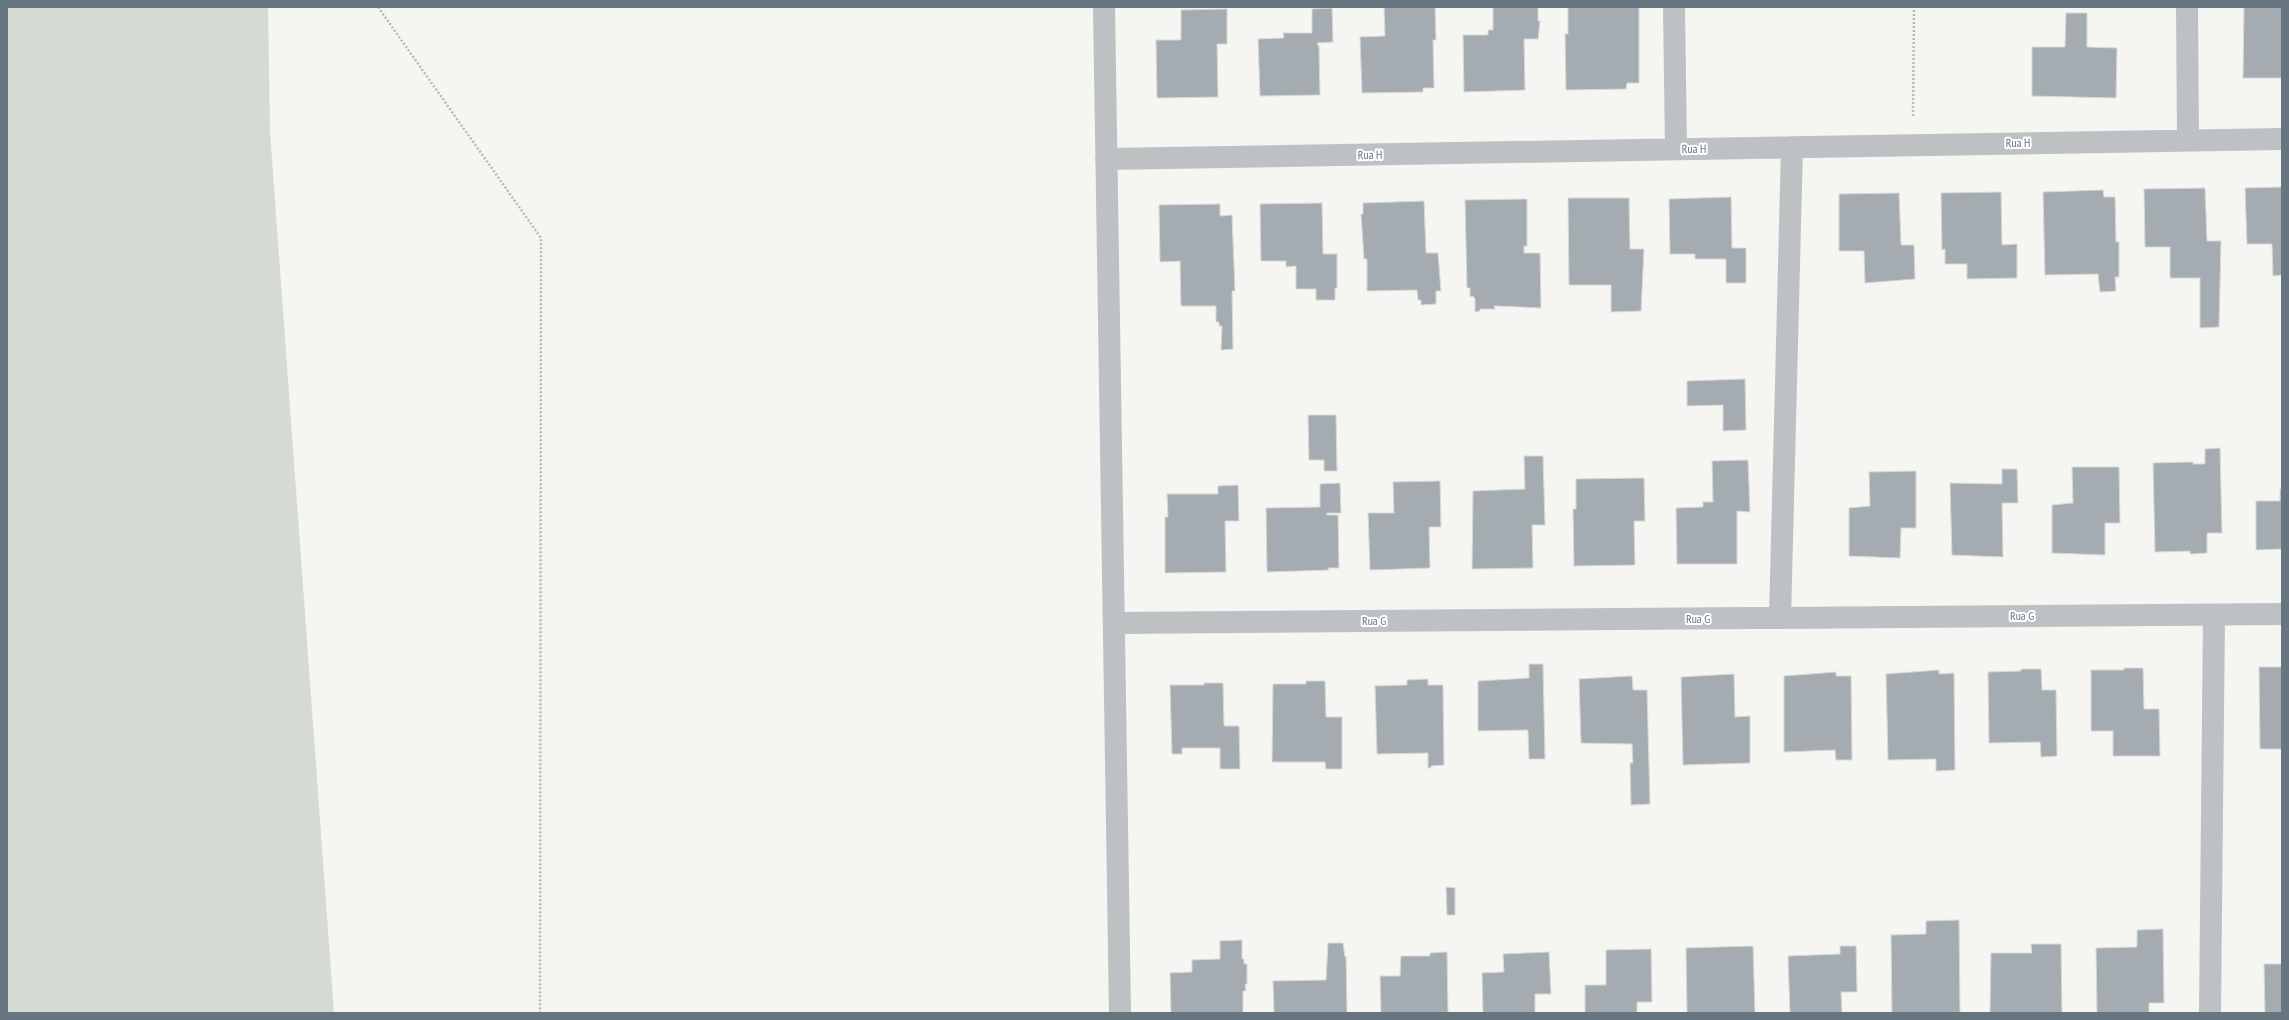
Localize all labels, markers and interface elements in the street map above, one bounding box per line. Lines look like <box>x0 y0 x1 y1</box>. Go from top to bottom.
street label: Rua H <box>2005 135 2030 150</box>
street label: Rua H <box>1681 141 1706 156</box>
street label: Rua H <box>1357 147 1382 162</box>
street label: Rua G <box>2010 608 2034 623</box>
street label: Rua G <box>1686 611 1710 626</box>
street label: Rua G <box>1362 613 1386 628</box>

